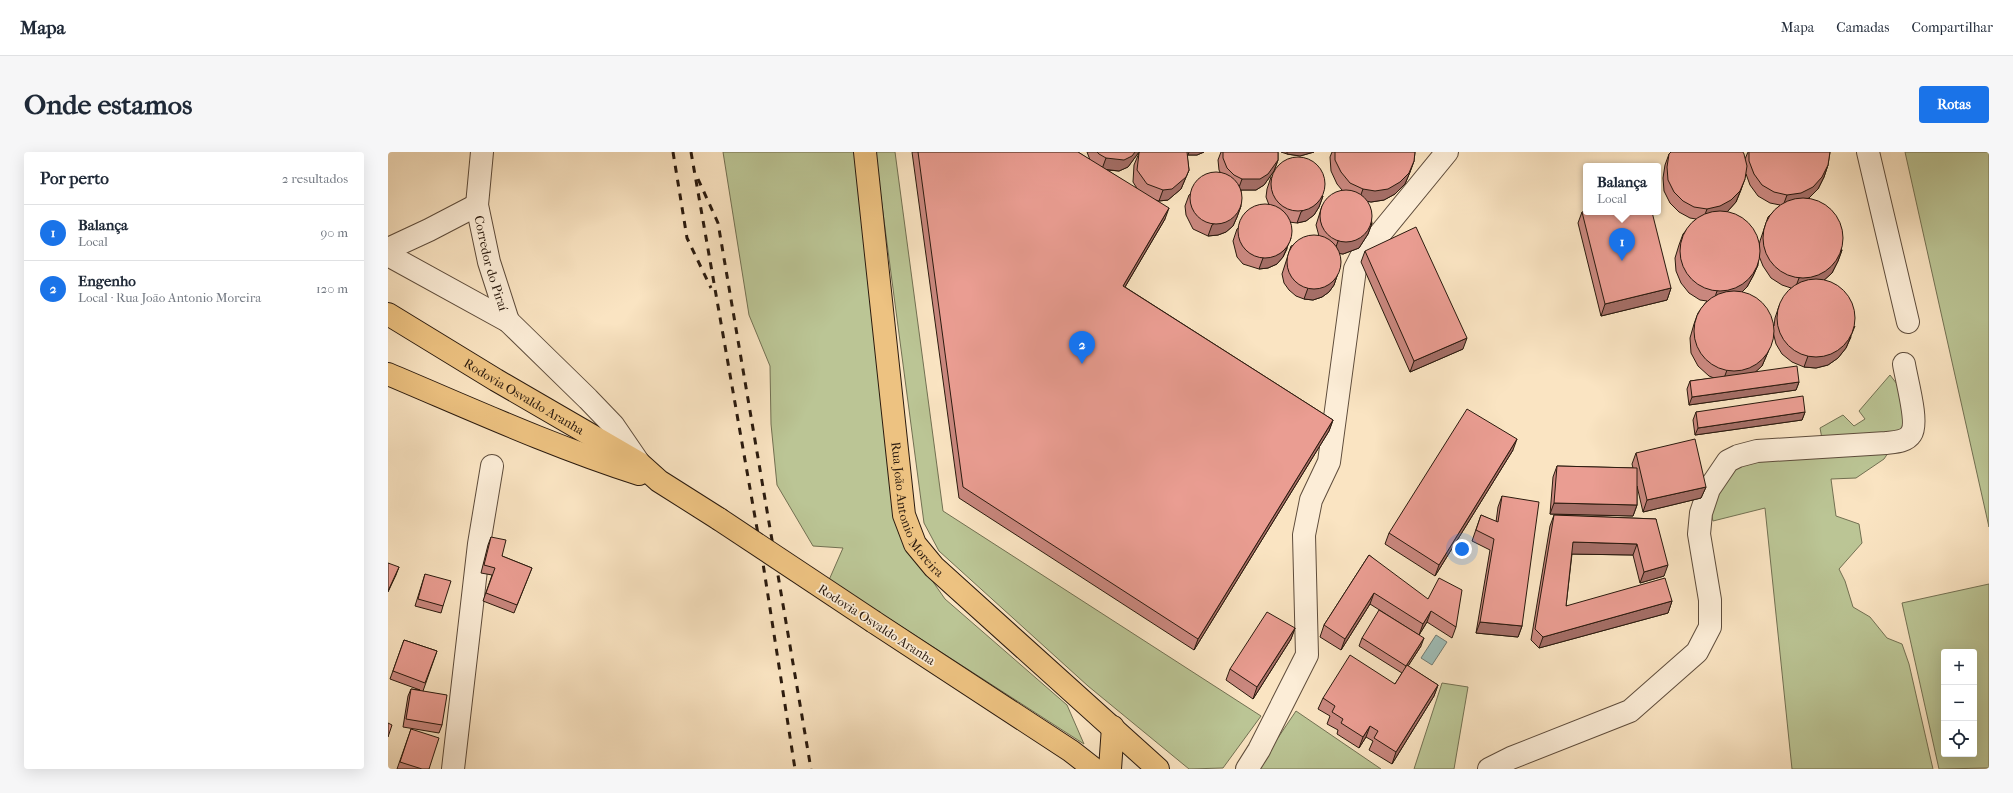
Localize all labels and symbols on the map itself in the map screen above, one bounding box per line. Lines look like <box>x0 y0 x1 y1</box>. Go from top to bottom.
street label: Corredor do Piraí <box>471 214 511 313</box>
pin: 1 <box>1609 228 1635 261</box>
pin: 2 <box>1069 331 1095 364</box>
street label: Rodovia Osvaldo Aranha <box>461 355 588 438</box>
street label: Rua João Antonio Moreira <box>888 441 947 581</box>
your location <box>1452 539 1472 559</box>
street label: Rodovia Osvaldo Aranha <box>815 581 939 668</box>

